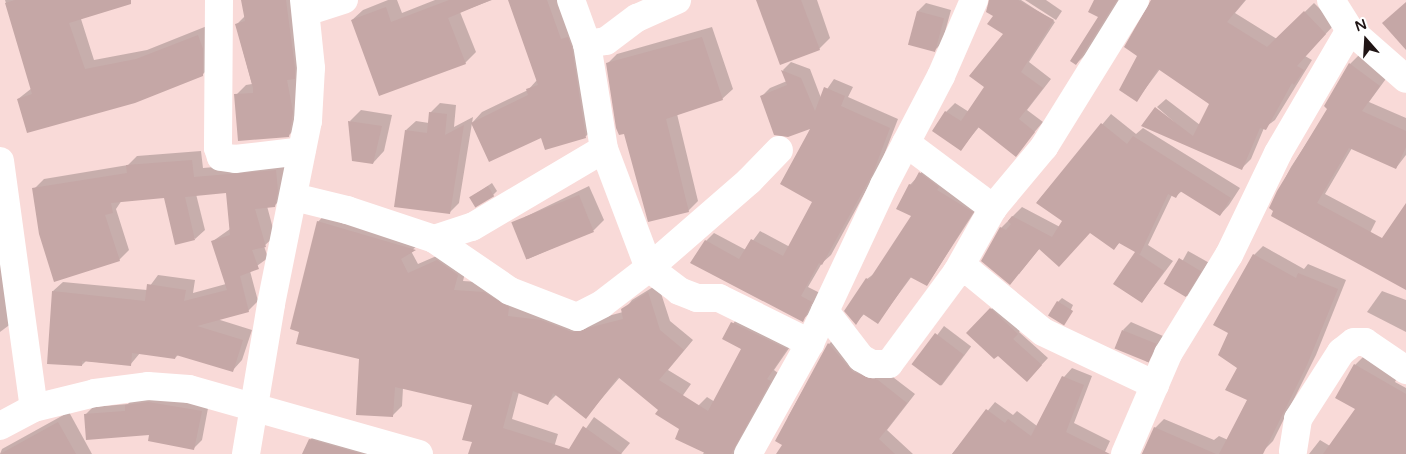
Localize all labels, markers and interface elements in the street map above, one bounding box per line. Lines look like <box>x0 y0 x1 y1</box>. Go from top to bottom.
north arrow <box>1341 15 1391 65</box>
text: N <box>1353 15 1369 35</box>

